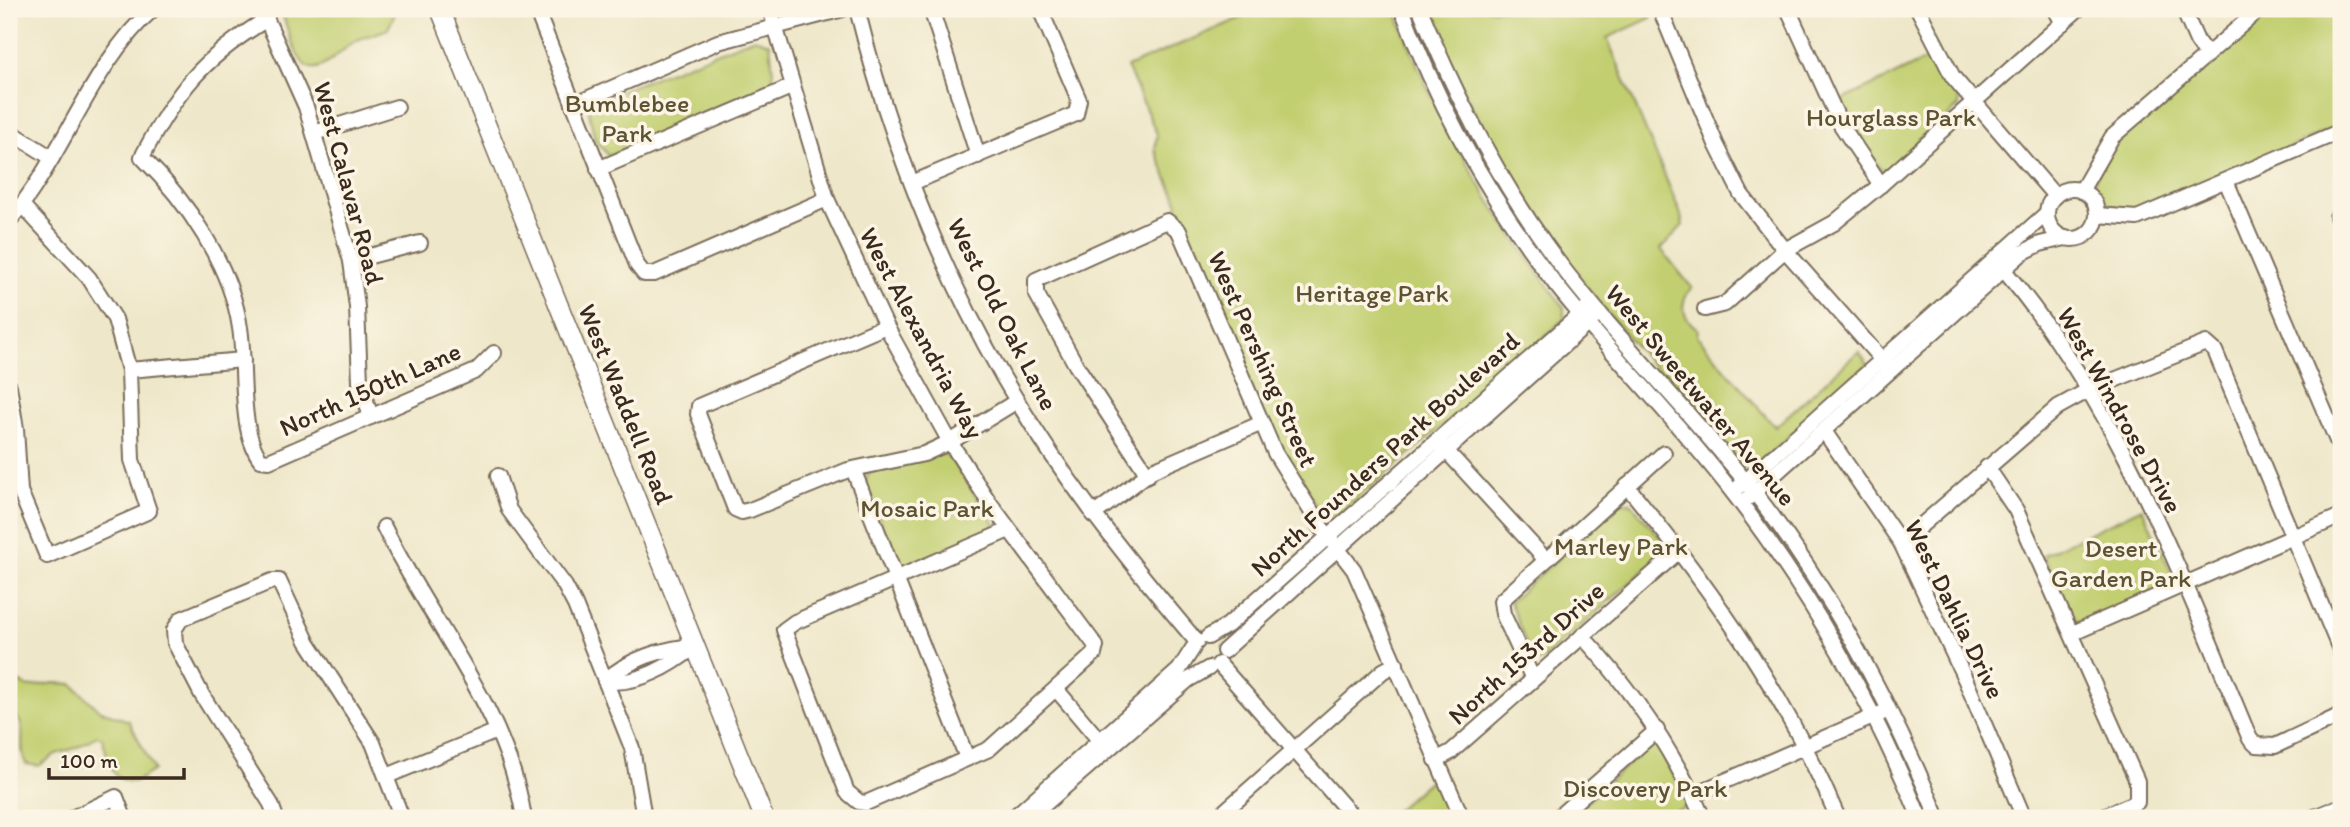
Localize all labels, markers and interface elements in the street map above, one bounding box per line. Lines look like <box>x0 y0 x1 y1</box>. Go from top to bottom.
street label: West Calavar Road <box>307 78 391 288</box>
park label: Bumblebee Park <box>565 87 689 149</box>
park label: Hourglass Park <box>1806 101 1977 133</box>
street label: West Old Oak Lane <box>941 212 1065 416</box>
street label: West Alexandria Way <box>853 222 991 444</box>
street label: West Pershing Street <box>1201 246 1325 472</box>
park label: Heritage Park <box>1295 277 1449 309</box>
street label: West Sweetwater Avenue <box>1599 277 1803 513</box>
street label: West Waddell Road <box>571 299 681 510</box>
street label: West Windrose Drive <box>2050 301 2190 519</box>
street label: North Founders Park Boulevard <box>1244 324 1527 583</box>
street label: North 150th Lane <box>274 335 466 443</box>
park label: Mosaic Park <box>860 492 994 524</box>
street label: West Dahlia Drive <box>1898 514 2012 704</box>
park label: Marley Park <box>1554 530 1688 562</box>
park label: Desert Garden Park <box>2051 532 2191 594</box>
street label: North 153rd Drive <box>1441 574 1611 732</box>
scale bar <box>49 736 184 780</box>
text: 100 m <box>60 748 118 773</box>
park label: Discovery Park <box>1563 772 1728 804</box>

